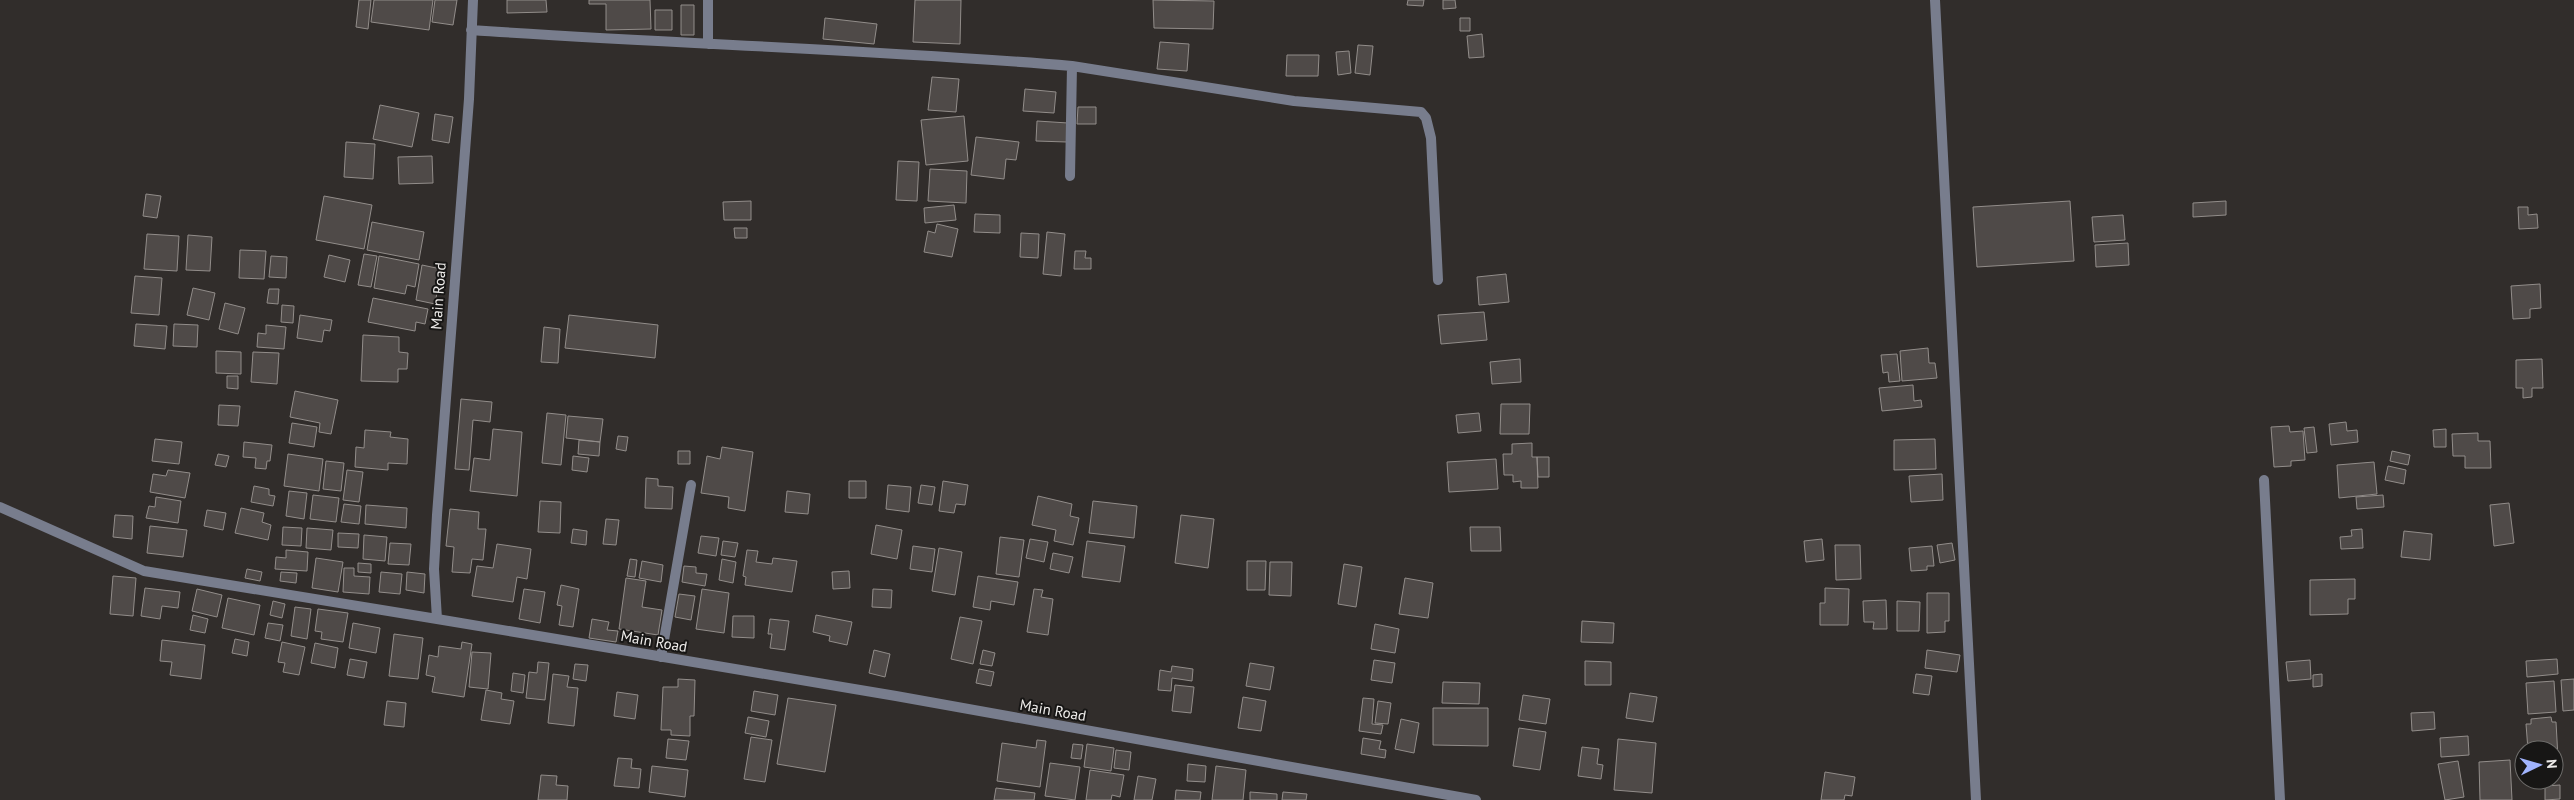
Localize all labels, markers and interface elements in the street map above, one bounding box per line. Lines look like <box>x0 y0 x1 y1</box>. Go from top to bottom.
street label: Main Road <box>426 262 450 330</box>
street label: Main Road <box>619 626 689 656</box>
street label: Main Road <box>1018 695 1088 725</box>
north arrow <box>2514 740 2564 790</box>
text: N <box>2543 758 2561 769</box>

